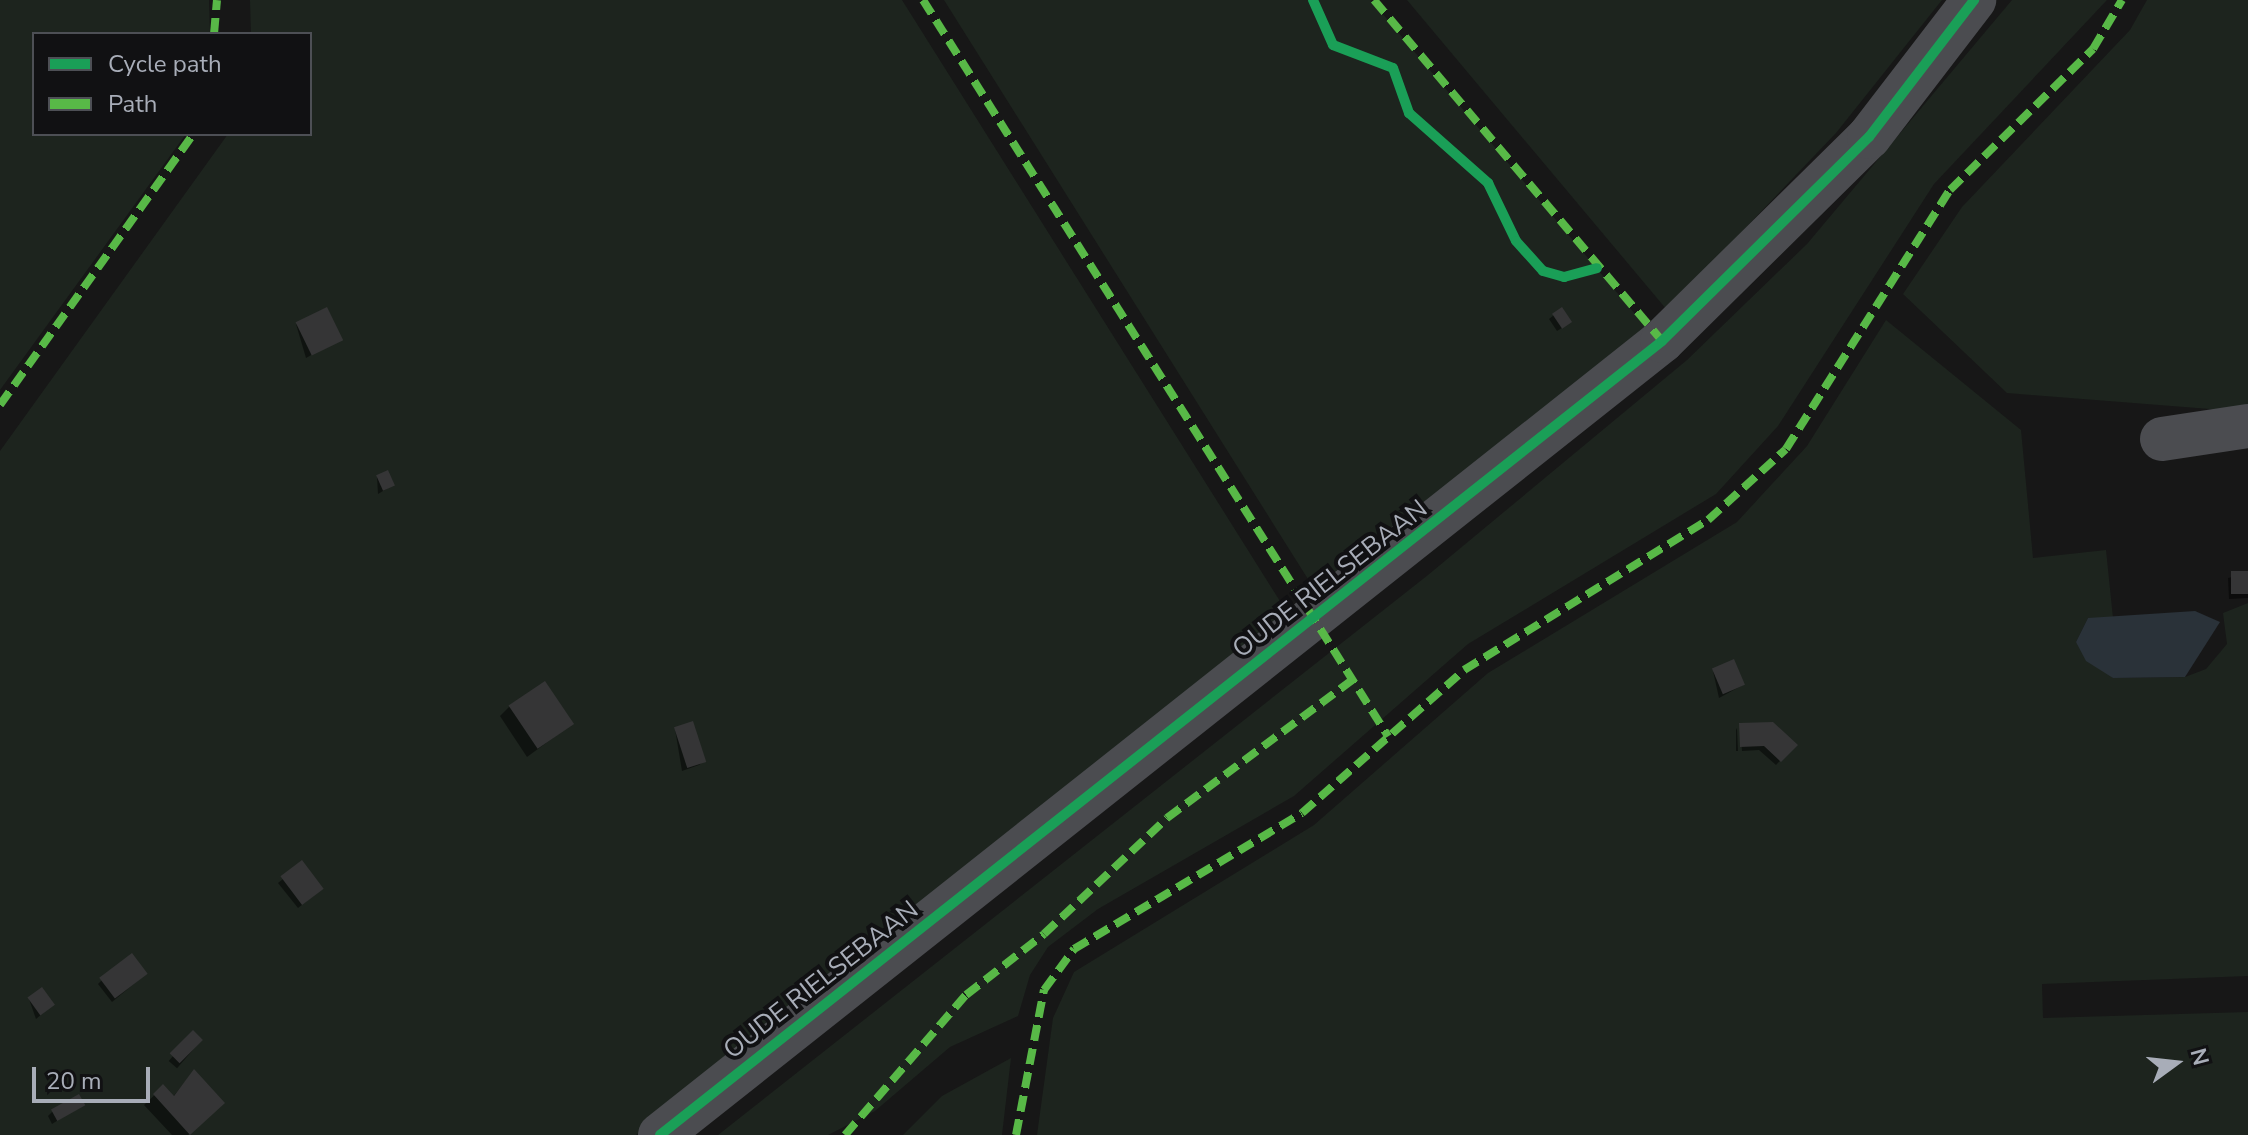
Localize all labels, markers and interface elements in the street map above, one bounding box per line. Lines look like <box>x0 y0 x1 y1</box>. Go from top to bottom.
legend <box>32 32 312 136</box>
text: Cycle path <box>108 48 222 80</box>
text: Path <box>108 88 157 120</box>
street label: OUDE RIELSEBAAN <box>1226 493 1434 665</box>
street label: OUDE RIELSEBAAN <box>717 894 925 1066</box>
north arrow <box>2136 1023 2216 1103</box>
text: N <box>2183 1045 2216 1069</box>
scale bar <box>36 1051 154 1101</box>
text: 20 m <box>46 1065 102 1097</box>

